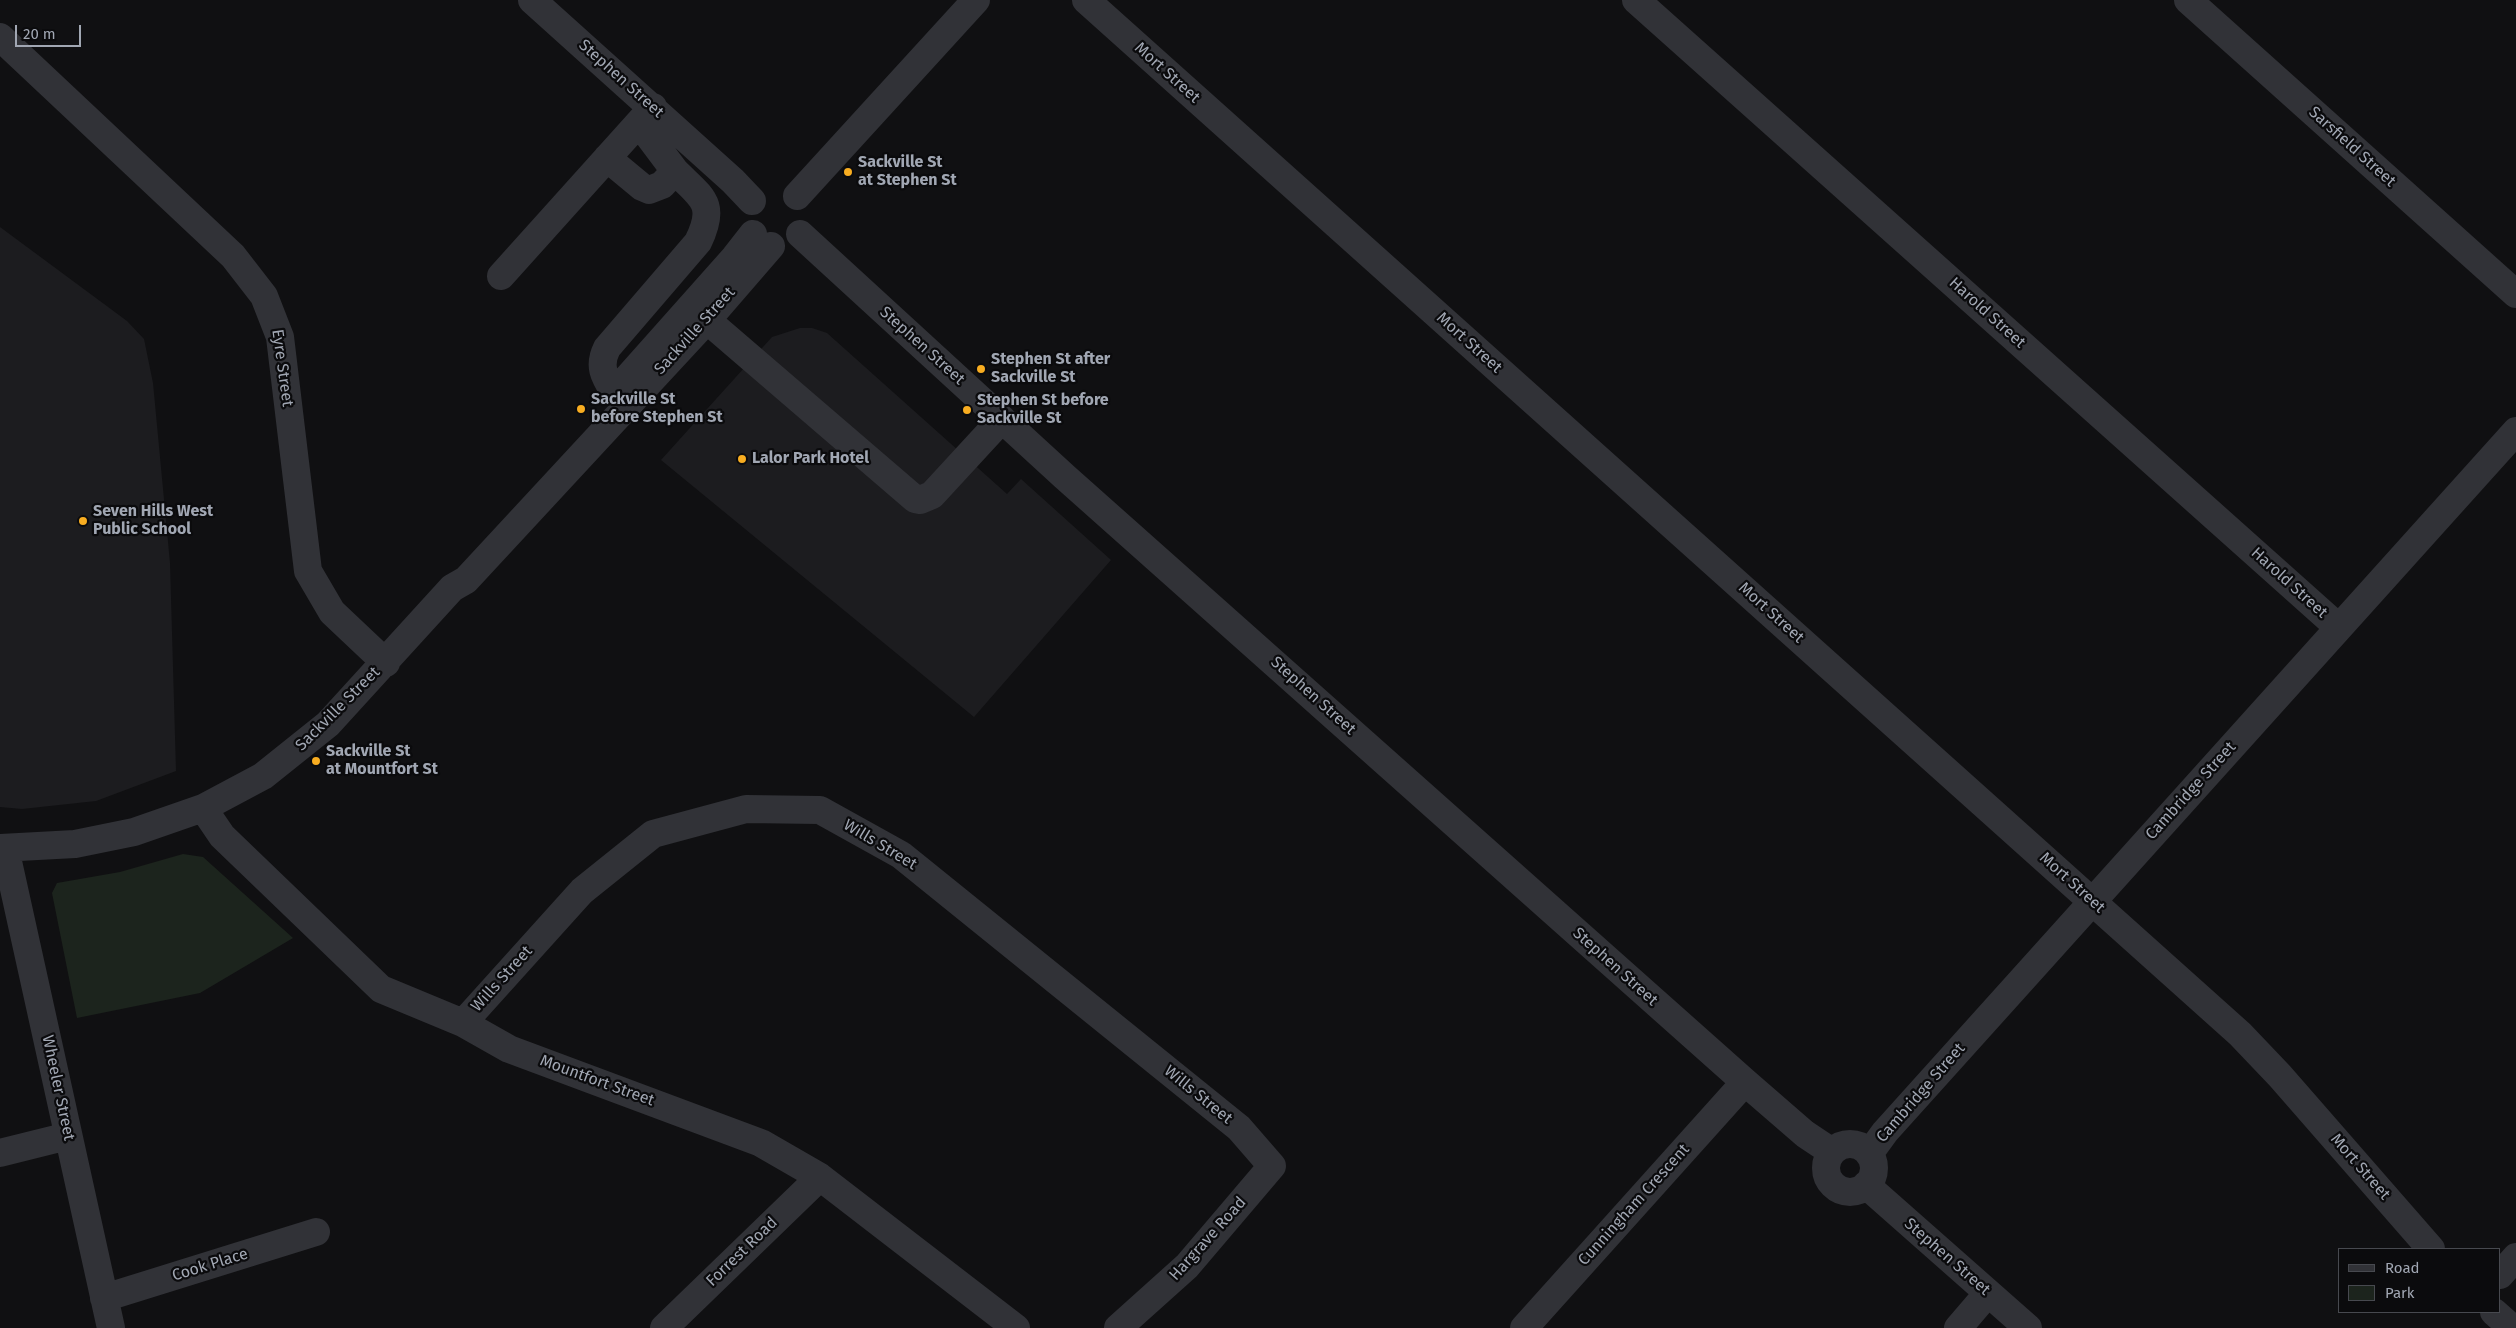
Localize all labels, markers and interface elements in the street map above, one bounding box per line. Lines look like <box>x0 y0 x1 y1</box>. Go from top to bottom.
scale bar <box>18 15 84 47</box>
text: 20 m <box>23 25 56 43</box>
street label: Stephen Street <box>575 36 667 122</box>
street label: Mort Street <box>1130 39 1204 107</box>
street label: Sarsfield Street <box>2304 103 2400 191</box>
place label: Sackville St at Stephen St <box>858 153 957 191</box>
marker: Sackville St at Stephen St <box>842 166 854 178</box>
street label: Harold Street <box>1945 274 2029 352</box>
street label: Sackville Street <box>651 283 739 379</box>
street label: Stephen Street <box>876 303 968 389</box>
street label: Mort Street <box>1432 309 1506 377</box>
street label: Eyre Street <box>267 328 297 408</box>
place label: Stephen St after Sackville St <box>991 350 1110 388</box>
marker: Stephen St after Sackville St <box>975 363 987 375</box>
place label: Sackville St before Stephen St <box>591 390 723 428</box>
place label: Stephen St before Sackville St <box>977 391 1109 429</box>
marker: Sackville St before Stephen St <box>575 403 587 415</box>
marker: Stephen St before Sackville St <box>961 404 973 416</box>
place label: Lalor Park Hotel <box>752 449 869 469</box>
marker: Lalor Park Hotel <box>736 453 748 465</box>
place label: Seven Hills West Public School <box>93 502 213 540</box>
marker: Seven Hills West Public School <box>77 515 89 527</box>
street label: Harold Street <box>2247 544 2331 622</box>
street label: Mort Street <box>1734 579 1808 647</box>
street label: Stephen Street <box>1267 653 1359 739</box>
street label: Sackville Street <box>292 663 384 755</box>
street label: Cambridge Street <box>2142 738 2240 844</box>
place label: Sackville St at Mountfort St <box>326 742 438 780</box>
marker: Sackville St at Mountfort St <box>310 755 322 767</box>
street label: Wills Street <box>840 816 920 874</box>
street label: Mort Street <box>2035 849 2109 917</box>
street label: Stephen Street <box>1569 924 1661 1010</box>
street label: Wills Street <box>467 942 537 1016</box>
street label: Wheeler Street <box>37 1034 79 1142</box>
street label: Cambridge Street <box>1873 1039 1969 1147</box>
street label: Mountfort Street <box>537 1051 657 1111</box>
street label: Wills Street <box>1160 1062 1236 1128</box>
street label: Mort Street <box>2326 1130 2394 1204</box>
street label: Cunningham Crescent <box>1574 1140 1694 1270</box>
street label: Hargrave Road <box>1166 1193 1250 1285</box>
street label: Forrest Road <box>702 1213 782 1291</box>
street label: Stephen Street <box>1900 1214 1994 1300</box>
street label: Cook Place <box>170 1244 250 1286</box>
legend <box>2338 1248 2501 1313</box>
text: Road <box>2385 1259 2420 1277</box>
text: Park <box>2385 1284 2415 1302</box>

